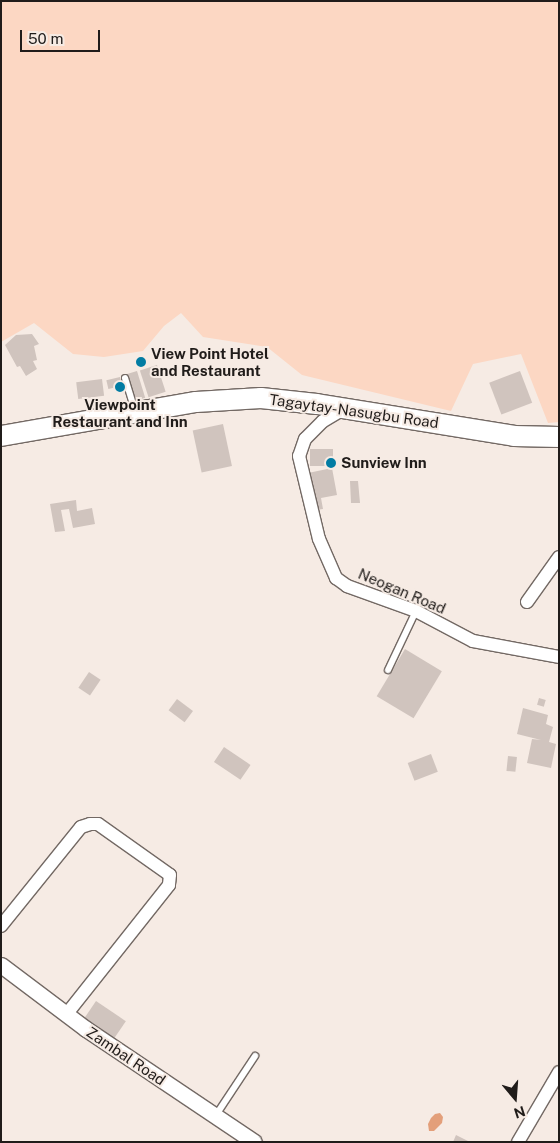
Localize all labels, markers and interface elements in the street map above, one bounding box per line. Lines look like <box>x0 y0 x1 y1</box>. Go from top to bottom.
scale bar <box>22 20 102 52</box>
text: 50 m <box>28 30 63 47</box>
place label: View Point Hotel and Restaurant <box>151 344 269 379</box>
marker: View Point Hotel and Restaurant <box>135 356 147 368</box>
marker: Viewpoint Restaurant and Inn <box>114 381 126 393</box>
street label: Tagaytay-Nasugbu Road <box>268 390 440 432</box>
place label: Viewpoint Restaurant and Inn <box>52 395 188 430</box>
place label: Sunview Inn <box>341 454 427 472</box>
marker: Sunview Inn <box>325 457 337 469</box>
street label: Neogan Road <box>356 564 448 618</box>
street label: Zambal Road <box>83 1023 169 1089</box>
north arrow <box>490 1073 540 1123</box>
text: N <box>512 1103 527 1122</box>

